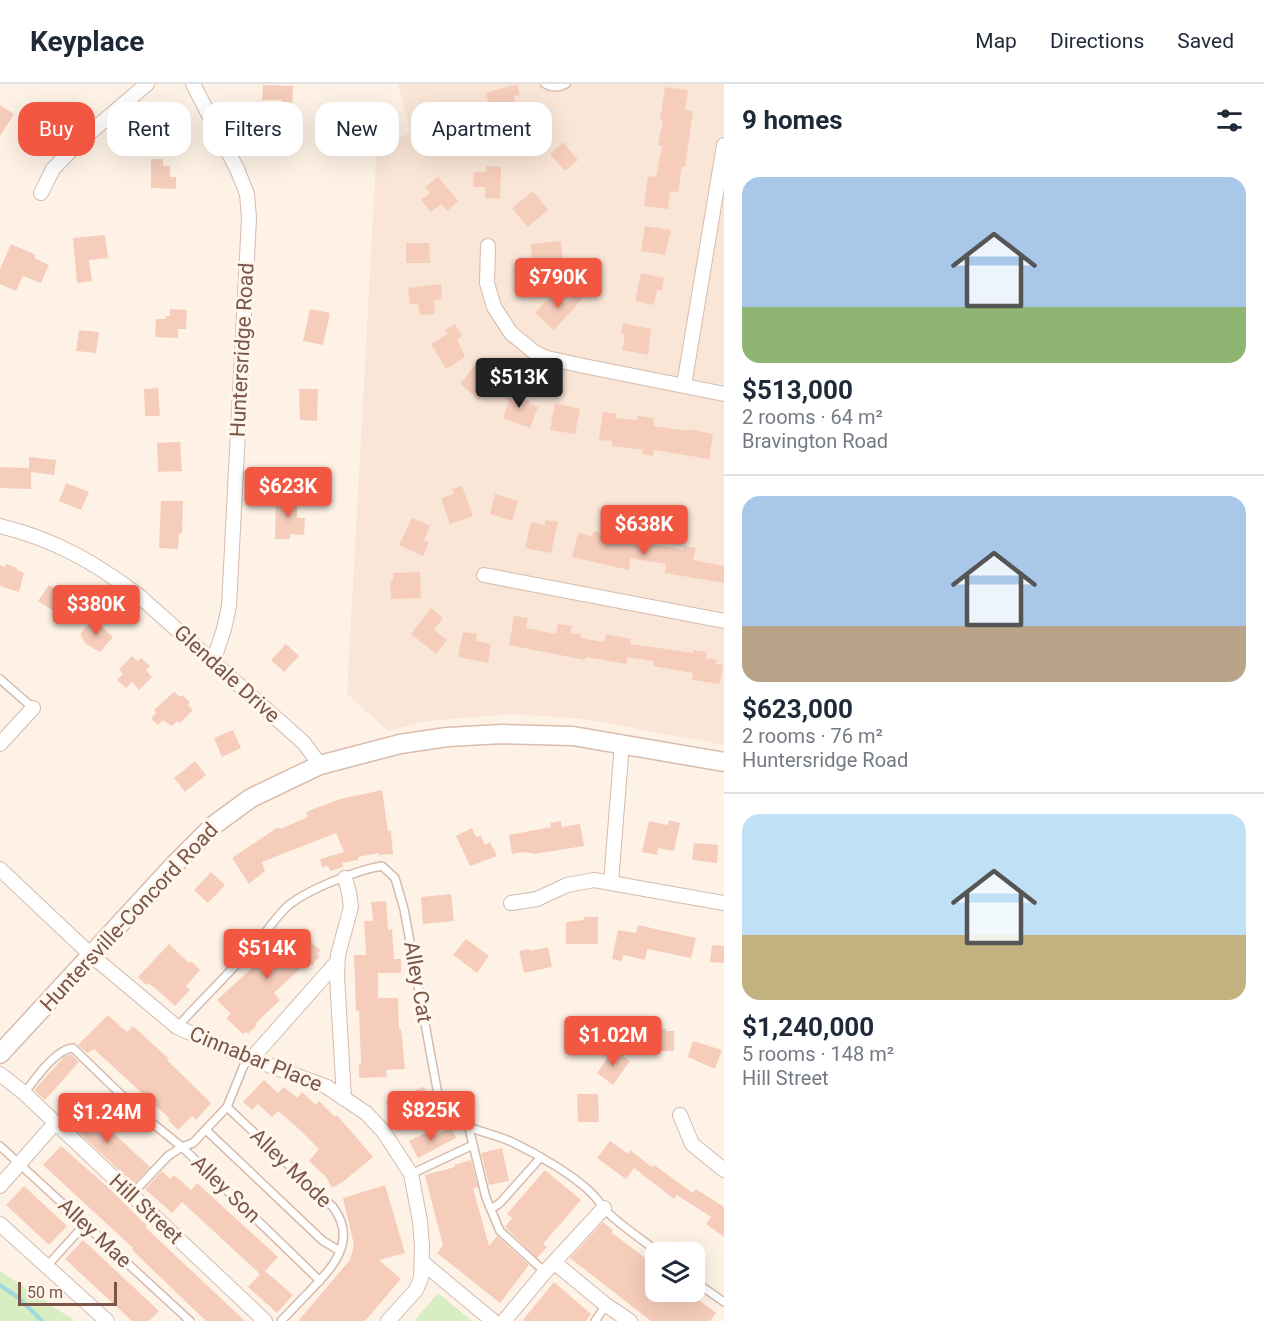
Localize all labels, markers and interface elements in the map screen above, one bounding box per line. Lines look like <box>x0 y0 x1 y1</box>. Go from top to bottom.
text: Keyplace <box>30 25 144 58</box>
text: Map <box>975 29 1017 53</box>
text: Directions <box>1050 29 1144 53</box>
text: Saved <box>1177 29 1234 53</box>
chip: Buy <box>18 102 95 156</box>
chip: Rent <box>107 102 191 156</box>
chip: Filters <box>203 102 303 156</box>
chip: New <box>315 102 399 156</box>
chip: Apartment <box>411 102 552 156</box>
icon: filters <box>1213 104 1246 137</box>
text: 9 homes <box>742 105 843 135</box>
icon: home <box>940 216 1048 324</box>
pin: $790K <box>516 258 600 309</box>
street label: Huntersridge Road <box>225 262 259 438</box>
text: $790K <box>529 265 587 289</box>
pin: $513K <box>477 358 561 409</box>
text: $513K <box>490 365 548 389</box>
text: $513,000 <box>742 375 853 405</box>
text: 2 rooms · 64 m² <box>742 405 883 429</box>
text: Bravington Road <box>742 429 888 453</box>
pin: $623K <box>246 467 330 518</box>
text: $623K <box>259 474 317 498</box>
pin: $638K <box>602 505 686 556</box>
text: $638K <box>615 512 673 536</box>
icon: home <box>940 535 1048 643</box>
pin: $380K <box>54 585 138 636</box>
text: $380K <box>67 592 125 616</box>
street label: Glendale Drive <box>169 620 285 728</box>
text: $623,000 <box>742 694 853 724</box>
text: 2 rooms · 76 m² <box>742 724 883 748</box>
text: Huntersridge Road <box>742 748 908 772</box>
street label: Huntersville-Concord Road <box>35 818 223 1016</box>
icon: home <box>940 853 1048 961</box>
pin: $514K <box>225 929 309 980</box>
text: $514K <box>238 936 296 960</box>
street label: Alley Cat <box>399 940 437 1025</box>
text: $1,240,000 <box>742 1012 874 1042</box>
pin: $1.02M <box>564 1016 662 1067</box>
street label: Cinnabar Place <box>186 1021 326 1097</box>
text: $1.02M <box>578 1023 648 1047</box>
text: 5 rooms · 148 m² <box>742 1042 894 1066</box>
text: Hill Street <box>742 1066 829 1090</box>
pin: $825K <box>389 1091 473 1142</box>
pin: $1.24M <box>58 1093 156 1144</box>
text: $825K <box>402 1098 460 1122</box>
text: $1.24M <box>72 1100 142 1124</box>
street label: Alley Mode <box>245 1123 337 1213</box>
street label: Alley Son <box>187 1150 265 1228</box>
street label: Hill Street <box>105 1169 188 1249</box>
street label: Alley Mae <box>54 1193 136 1273</box>
map controls <box>645 1242 705 1302</box>
button: layers <box>645 1242 705 1302</box>
scale bar <box>18 1279 117 1306</box>
text: 50 m <box>27 1283 63 1302</box>

